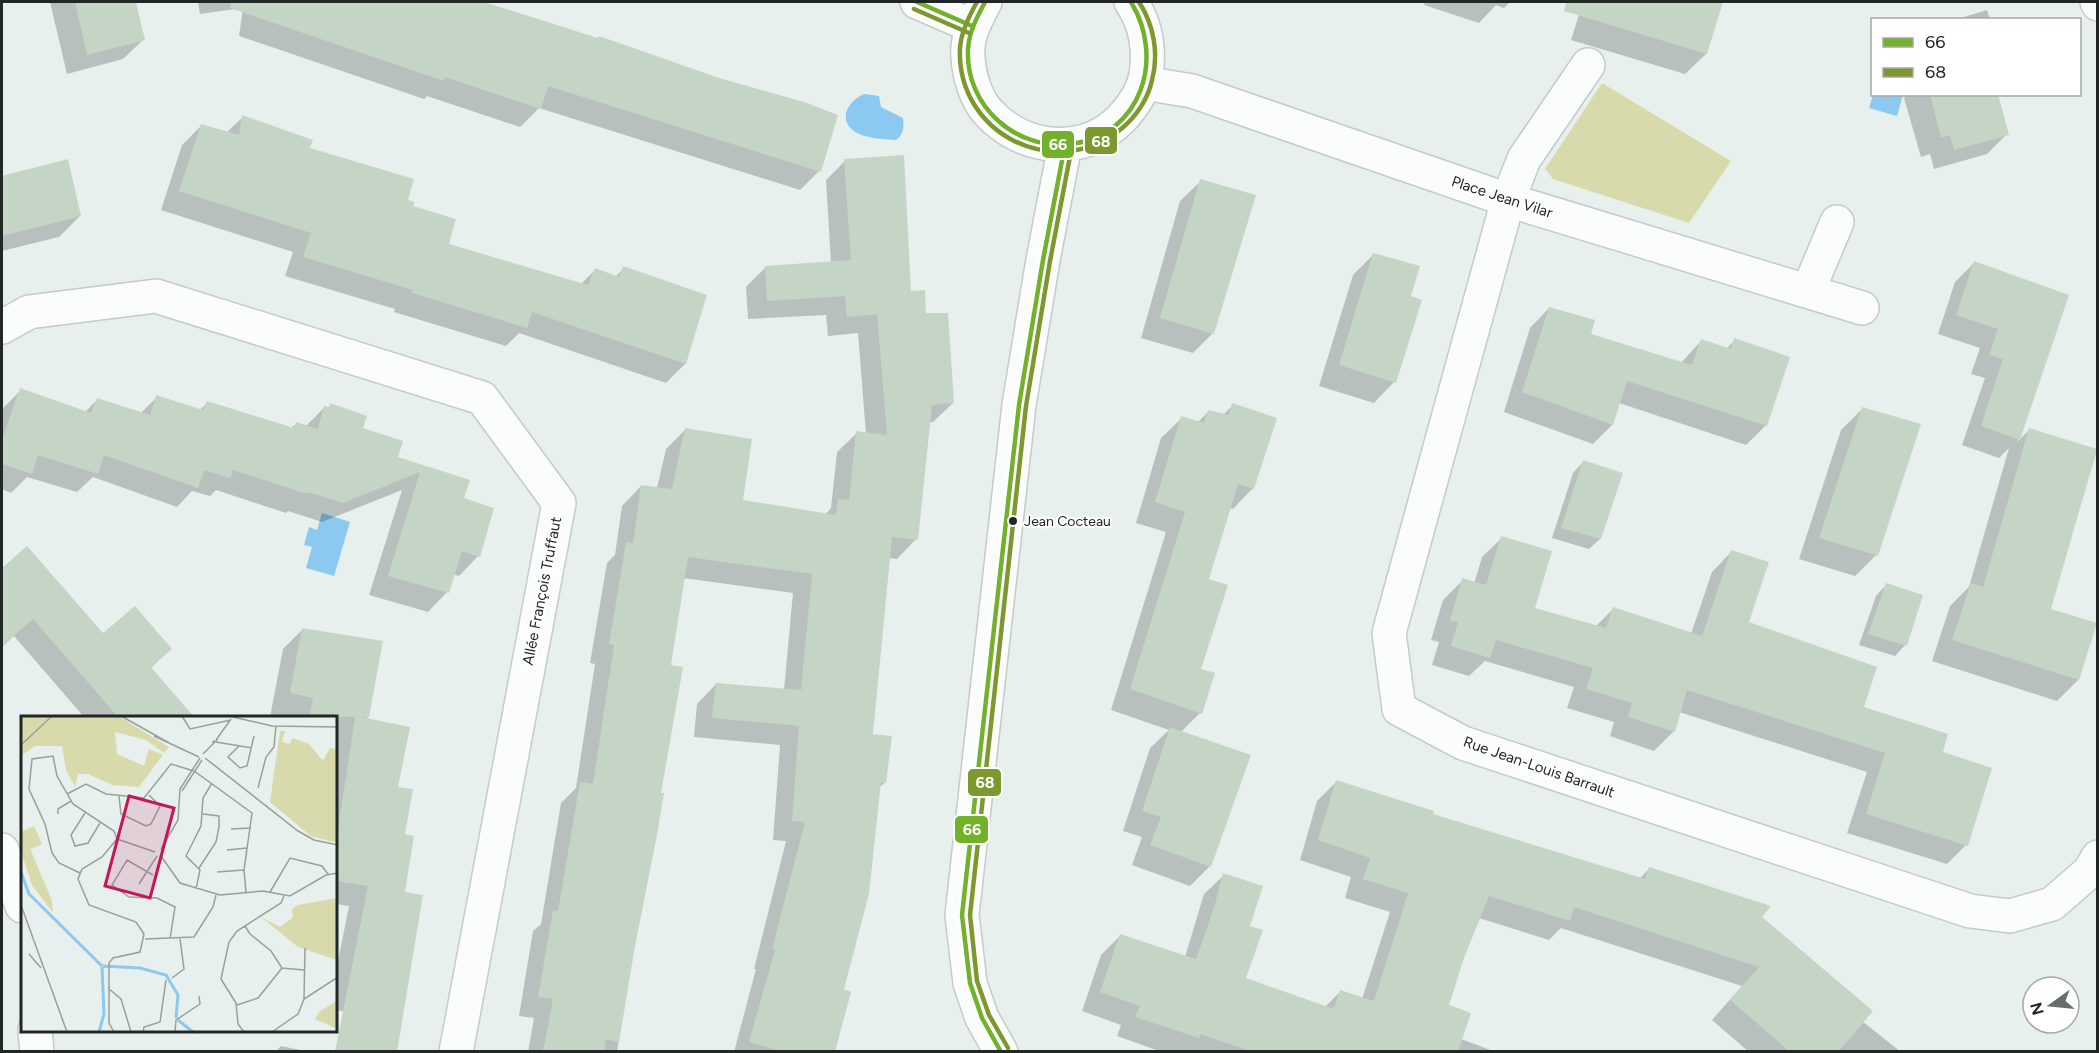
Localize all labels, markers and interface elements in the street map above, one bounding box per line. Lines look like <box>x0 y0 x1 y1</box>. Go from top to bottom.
legend <box>1871 18 2081 96</box>
text: 66 <box>1925 31 1945 53</box>
text: 68 <box>1925 61 1946 83</box>
line badge: 68 <box>1084 126 1118 155</box>
line badge: 66 <box>1041 130 1075 159</box>
text: 68 <box>1091 132 1111 151</box>
text: 66 <box>1049 135 1067 154</box>
street label: Place Jean Vilar <box>1449 172 1555 222</box>
place label: Jean Cocteau <box>1024 513 1111 530</box>
street label: Allée François Truffaut <box>519 515 565 667</box>
marker: Jean Cocteau <box>1007 515 1019 527</box>
inset map <box>21 716 338 1032</box>
street label: Rue Jean-Louis Barrault <box>1461 733 1617 801</box>
line badge: 68 <box>967 768 1002 797</box>
text: 68 <box>975 773 995 792</box>
line badge: 66 <box>954 815 989 844</box>
text: 66 <box>963 820 981 839</box>
north arrow <box>2021 975 2081 1035</box>
text: N <box>2026 1000 2048 1017</box>

